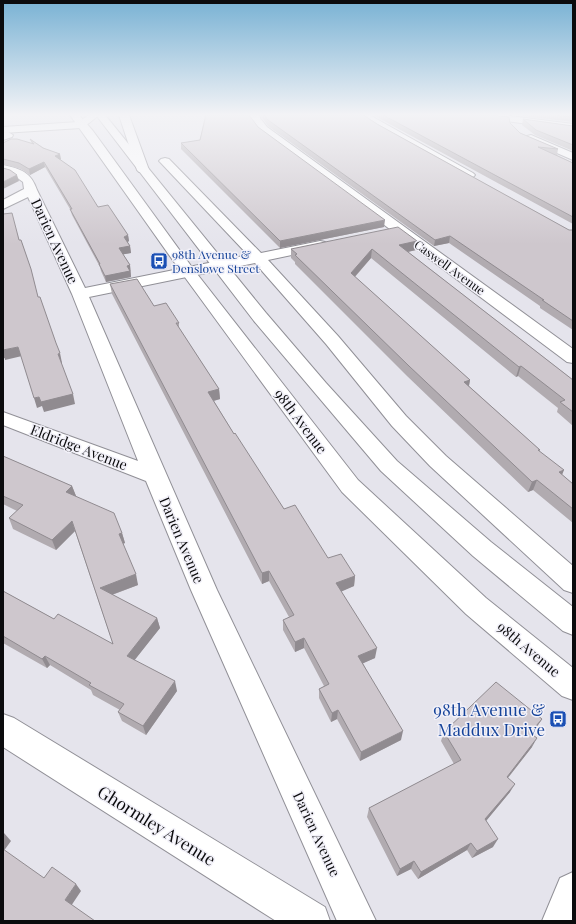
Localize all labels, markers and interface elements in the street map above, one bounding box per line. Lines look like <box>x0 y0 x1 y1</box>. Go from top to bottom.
street label: Darien Avenue <box>27 195 83 287</box>
street label: Caswell Avenue <box>411 236 489 298</box>
place label: 98th Avenue & Denslowe Street <box>172 246 260 276</box>
bus stop icon: 98th Avenue & Denslowe Street <box>149 251 169 271</box>
street label: 98th Avenue <box>270 385 332 457</box>
street label: Eldridge Avenue <box>28 420 130 474</box>
street label: Darien Avenue <box>155 494 209 586</box>
street label: 98th Avenue <box>493 617 565 681</box>
place label: 98th Avenue & Maddux Drive <box>433 698 545 740</box>
bus stop icon: 98th Avenue & Maddux Drive <box>548 709 568 729</box>
street label: Ghormley Avenue <box>94 780 220 870</box>
street label: Darien Avenue <box>289 788 345 880</box>

